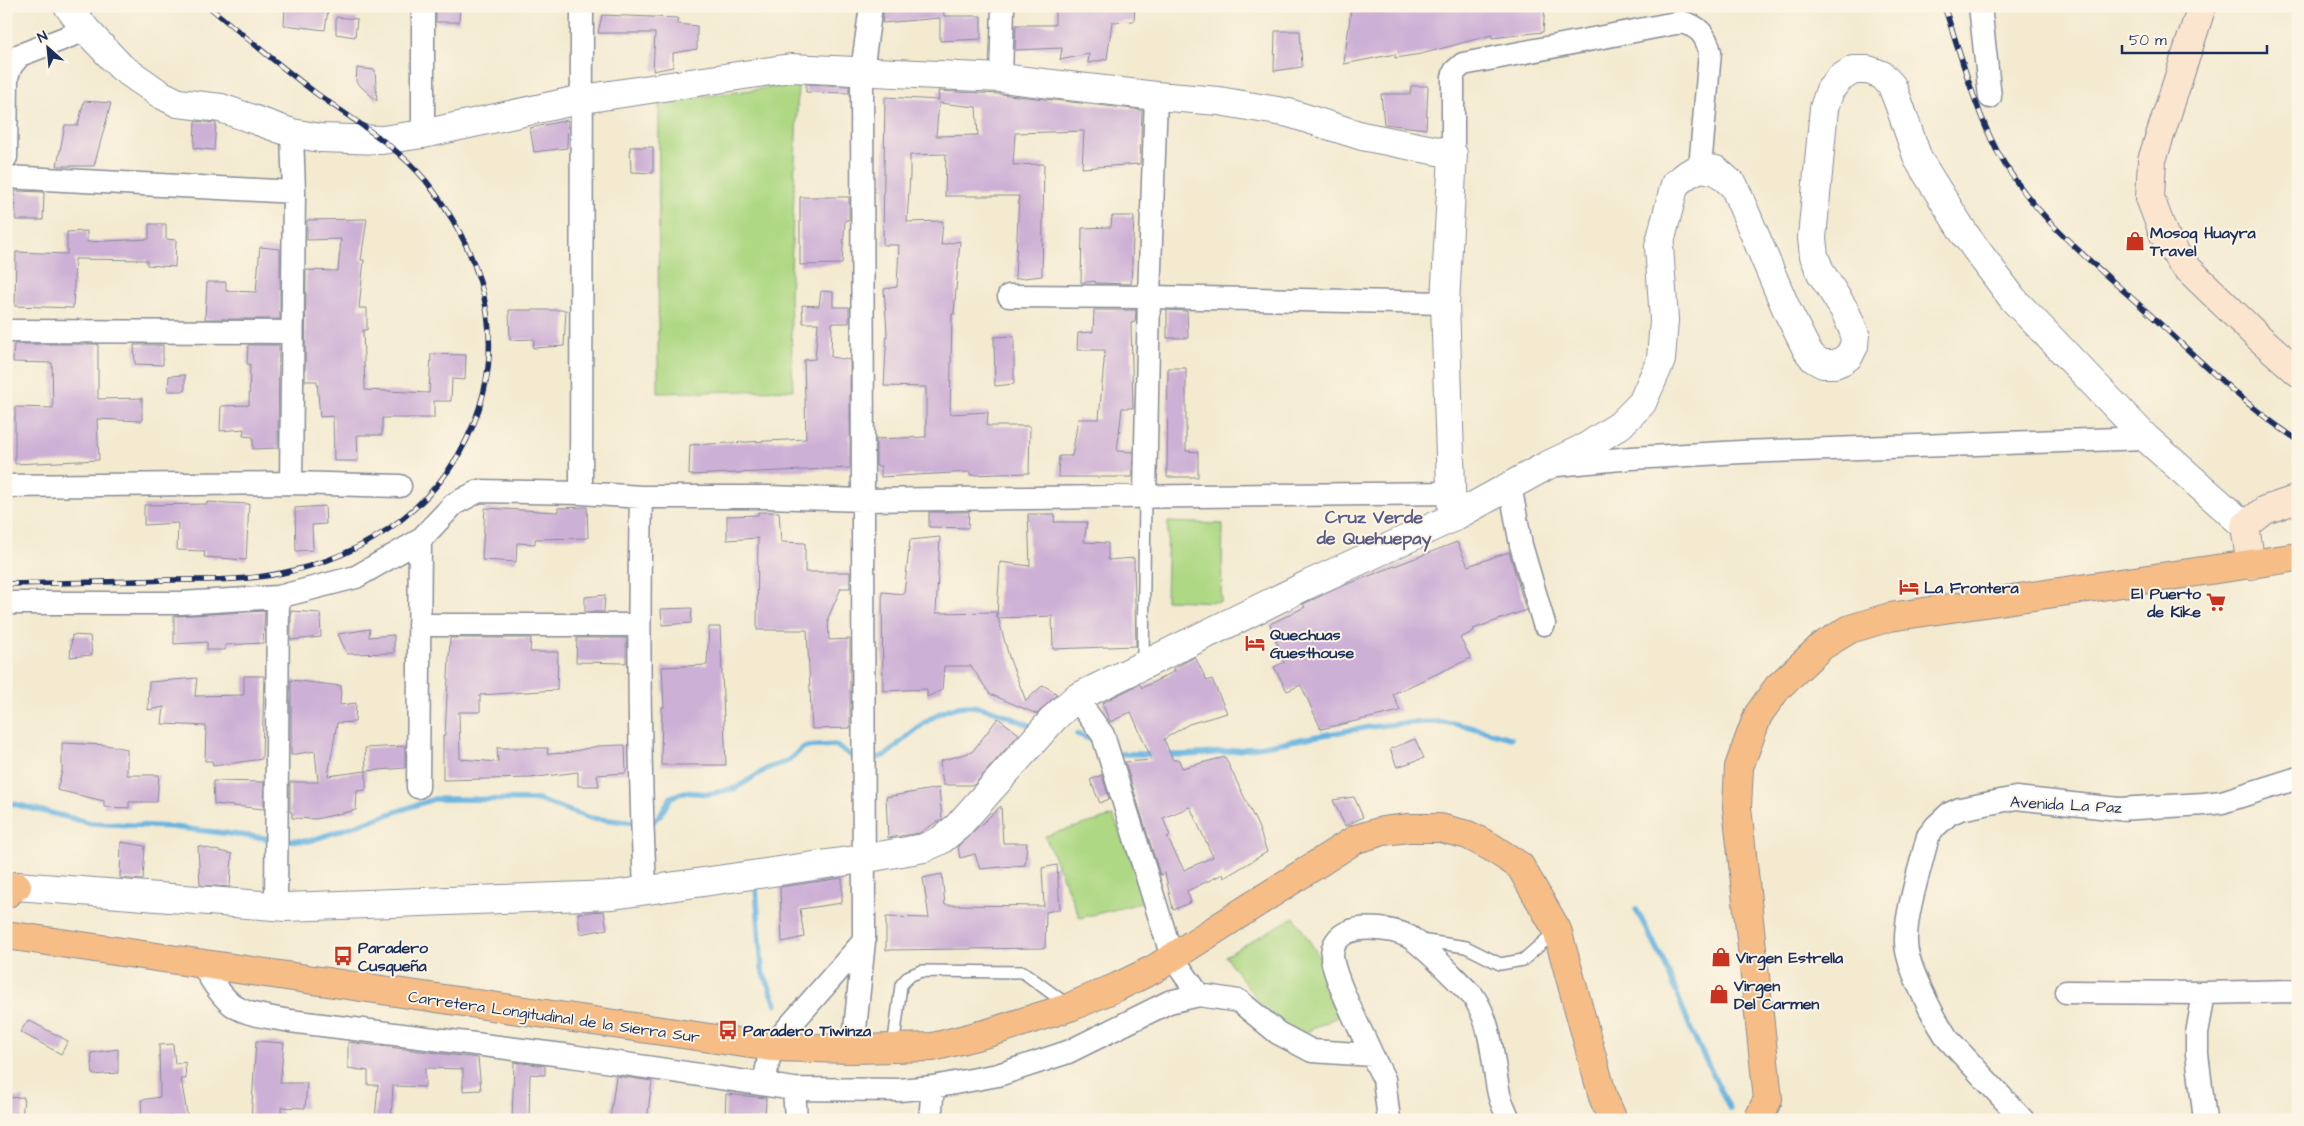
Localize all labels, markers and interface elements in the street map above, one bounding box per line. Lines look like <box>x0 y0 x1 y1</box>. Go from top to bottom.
north arrow <box>22 22 72 72</box>
scale bar <box>2122 22 2266 54</box>
text: N <box>34 26 51 48</box>
text: 50 m <box>2129 30 2167 51</box>
place label: Mosoq Huayra Travel <box>2149 222 2256 262</box>
shop icon: Mosoq Huayra Travel <box>2124 230 2146 252</box>
district label: Cruz Verde de Quehuepay <box>1316 505 1431 552</box>
hotel icon: La Frontera <box>1898 576 1920 598</box>
place label: La Frontera <box>1924 577 2019 599</box>
place label: El Puerto de Kike <box>2131 583 2202 623</box>
supermarket icon: El Puerto de Kike <box>2205 591 2227 613</box>
place label: Quechuas Guesthouse <box>1270 624 1354 664</box>
hotel icon: Quechuas Guesthouse <box>1244 632 1266 654</box>
street label: Avenida La Paz <box>2009 791 2123 819</box>
place label: Paradero Cusqueña <box>358 937 429 977</box>
bus stop icon: Paradero Cusqueña <box>332 945 354 967</box>
shop icon: Virgen Estrella <box>1710 946 1732 968</box>
place label: Virgen Estrella <box>1735 947 1844 971</box>
place label: Virgen Del Carmen <box>1733 975 1819 1015</box>
shop icon: Virgen Del Carmen <box>1708 983 1730 1005</box>
street label: Carretera Longitudinal de la Sierra Sur <box>406 986 701 1049</box>
bus stop icon: Paradero Tiwinza <box>717 1019 739 1041</box>
place label: Paradero Tiwinza <box>743 1020 872 1042</box>

